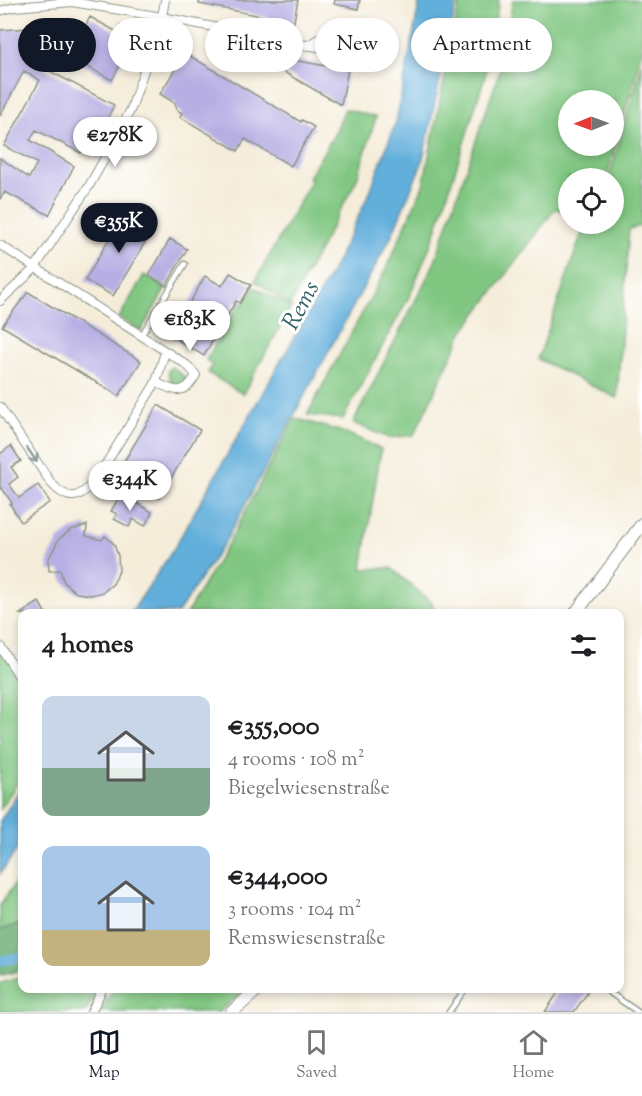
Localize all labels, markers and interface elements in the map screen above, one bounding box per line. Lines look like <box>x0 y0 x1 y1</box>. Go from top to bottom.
chip: Buy <box>18 18 96 72</box>
chip: Rent <box>108 18 193 72</box>
chip: Filters <box>205 18 303 72</box>
chip: New <box>315 18 399 72</box>
chip: Apartment <box>411 18 552 72</box>
north arrow <box>558 90 624 156</box>
map controls <box>558 90 624 234</box>
pin: €278K <box>73 117 157 168</box>
text: €278K <box>87 122 143 151</box>
button: locate <box>558 168 624 234</box>
pin: €355K <box>77 203 161 254</box>
text: €355K <box>95 208 143 237</box>
water label: Rems <box>275 276 329 336</box>
pin: €183K <box>148 301 232 352</box>
text: €183K <box>164 306 216 335</box>
one-way arrow <box>27 446 39 463</box>
pin: €344K <box>88 461 172 512</box>
text: €344K <box>103 466 158 495</box>
text: 4 homes <box>42 627 133 664</box>
icon: filters <box>567 629 600 662</box>
text: €355,000 <box>228 709 320 746</box>
icon: home <box>90 720 162 792</box>
text: 4 rooms · 108 m² <box>228 746 364 775</box>
text: Biegelwiesenstraße <box>228 775 390 804</box>
text: €344,000 <box>228 859 328 896</box>
icon: home <box>90 870 162 942</box>
text: 3 rooms · 104 m² <box>228 896 362 925</box>
text: Remswiesenstraße <box>228 925 386 954</box>
tab: Map <box>88 1026 121 1085</box>
tab: Saved <box>296 1026 337 1085</box>
tab: Home <box>512 1026 554 1085</box>

